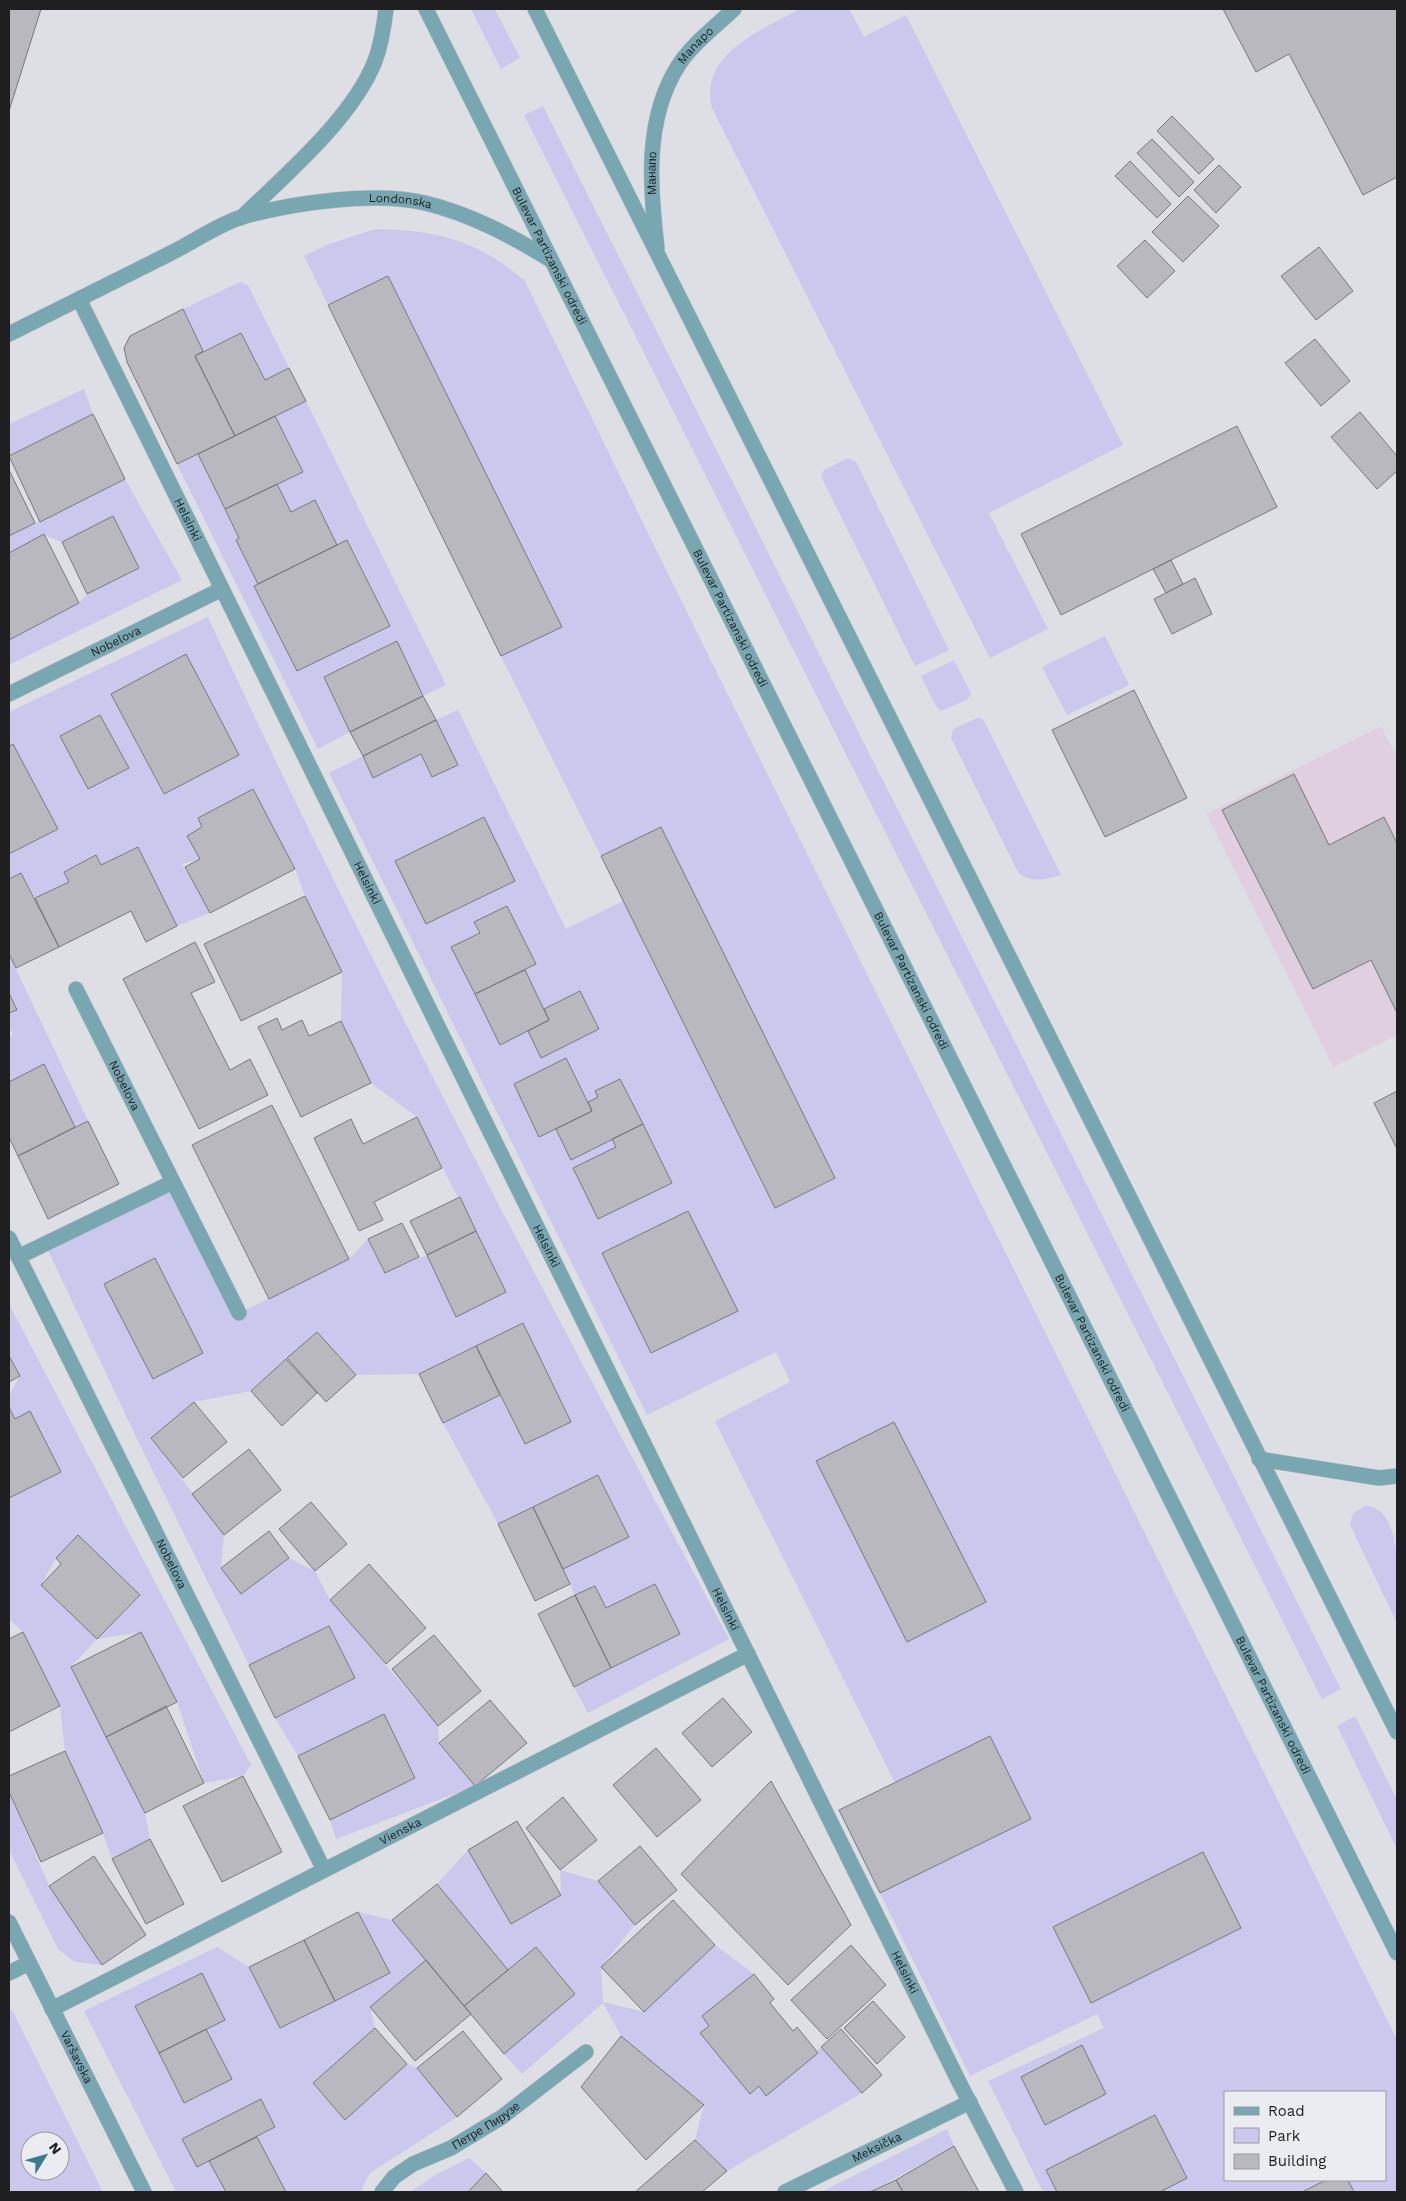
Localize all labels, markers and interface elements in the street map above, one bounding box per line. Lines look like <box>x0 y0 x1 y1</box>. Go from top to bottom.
street label: Manapo <box>675 24 716 67</box>
street label: Манапо <box>645 151 659 195</box>
street label: Bulevar Partizanski odredi <box>509 185 590 327</box>
street label: Londonska <box>369 191 434 212</box>
street label: Helsinki <box>171 496 204 543</box>
street label: Bulevar Partizanski odredi <box>690 547 771 690</box>
street label: Nobelova <box>88 623 143 660</box>
street label: Helsinki <box>351 859 384 907</box>
street label: Bulevar Partizanski odredi <box>871 909 952 1052</box>
street label: Nobelova <box>106 1058 143 1113</box>
street label: Helsinki <box>530 1222 563 1270</box>
street label: Bulevar Partizanski odredi <box>1052 1272 1133 1414</box>
street label: Nobelova <box>153 1536 190 1591</box>
street label: Helsinki <box>709 1585 742 1633</box>
street label: Bulevar Partizanski odredi <box>1233 1634 1314 1776</box>
street label: Vienska <box>377 1815 424 1848</box>
street label: Helsinki <box>888 1948 921 1996</box>
street label: Varšavska <box>57 2028 96 2086</box>
legend <box>1224 2091 1386 2181</box>
street label: Петре Пирузе <box>450 2099 523 2153</box>
text: Road <box>1268 2102 1305 2120</box>
text: Park <box>1268 2127 1301 2145</box>
street label: Meksička <box>850 2129 904 2165</box>
north arrow <box>20 2131 70 2181</box>
text: N <box>46 2139 65 2157</box>
text: Building <box>1268 2152 1326 2170</box>

